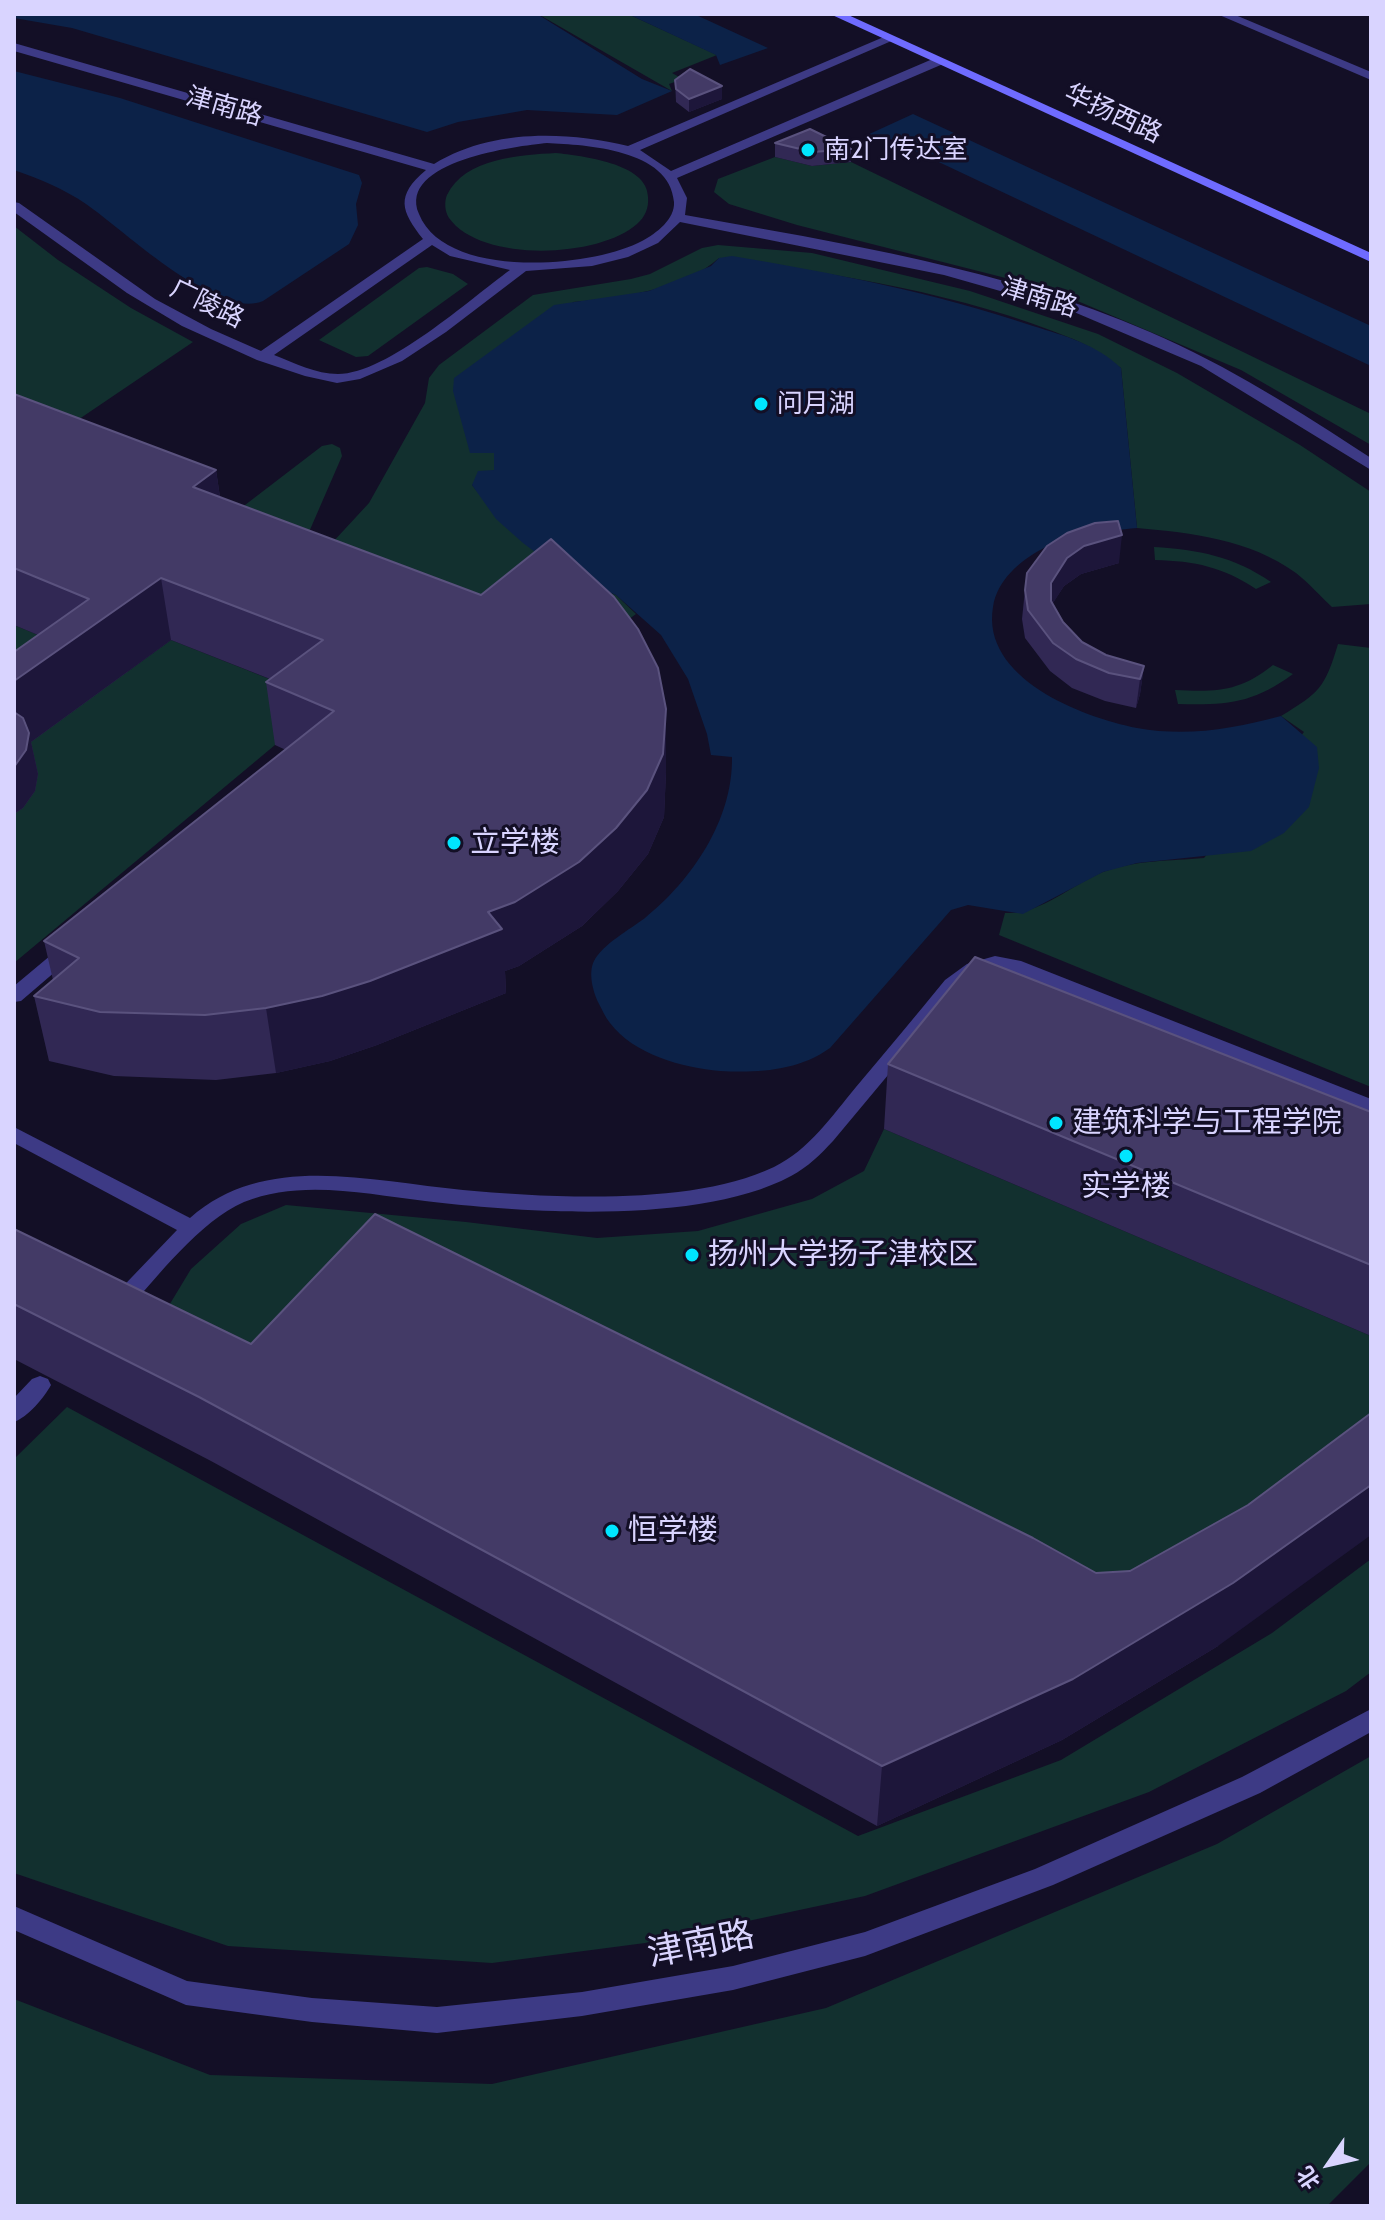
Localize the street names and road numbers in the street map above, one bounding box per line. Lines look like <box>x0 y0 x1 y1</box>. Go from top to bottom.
street label: 华扬西路 <box>1059 78 1167 150</box>
street label: 津南路 <box>182 81 266 133</box>
street label: 津南路 <box>997 272 1081 324</box>
street label: 广陵路 <box>165 273 249 335</box>
street label: 津南路 <box>644 1913 758 1977</box>

